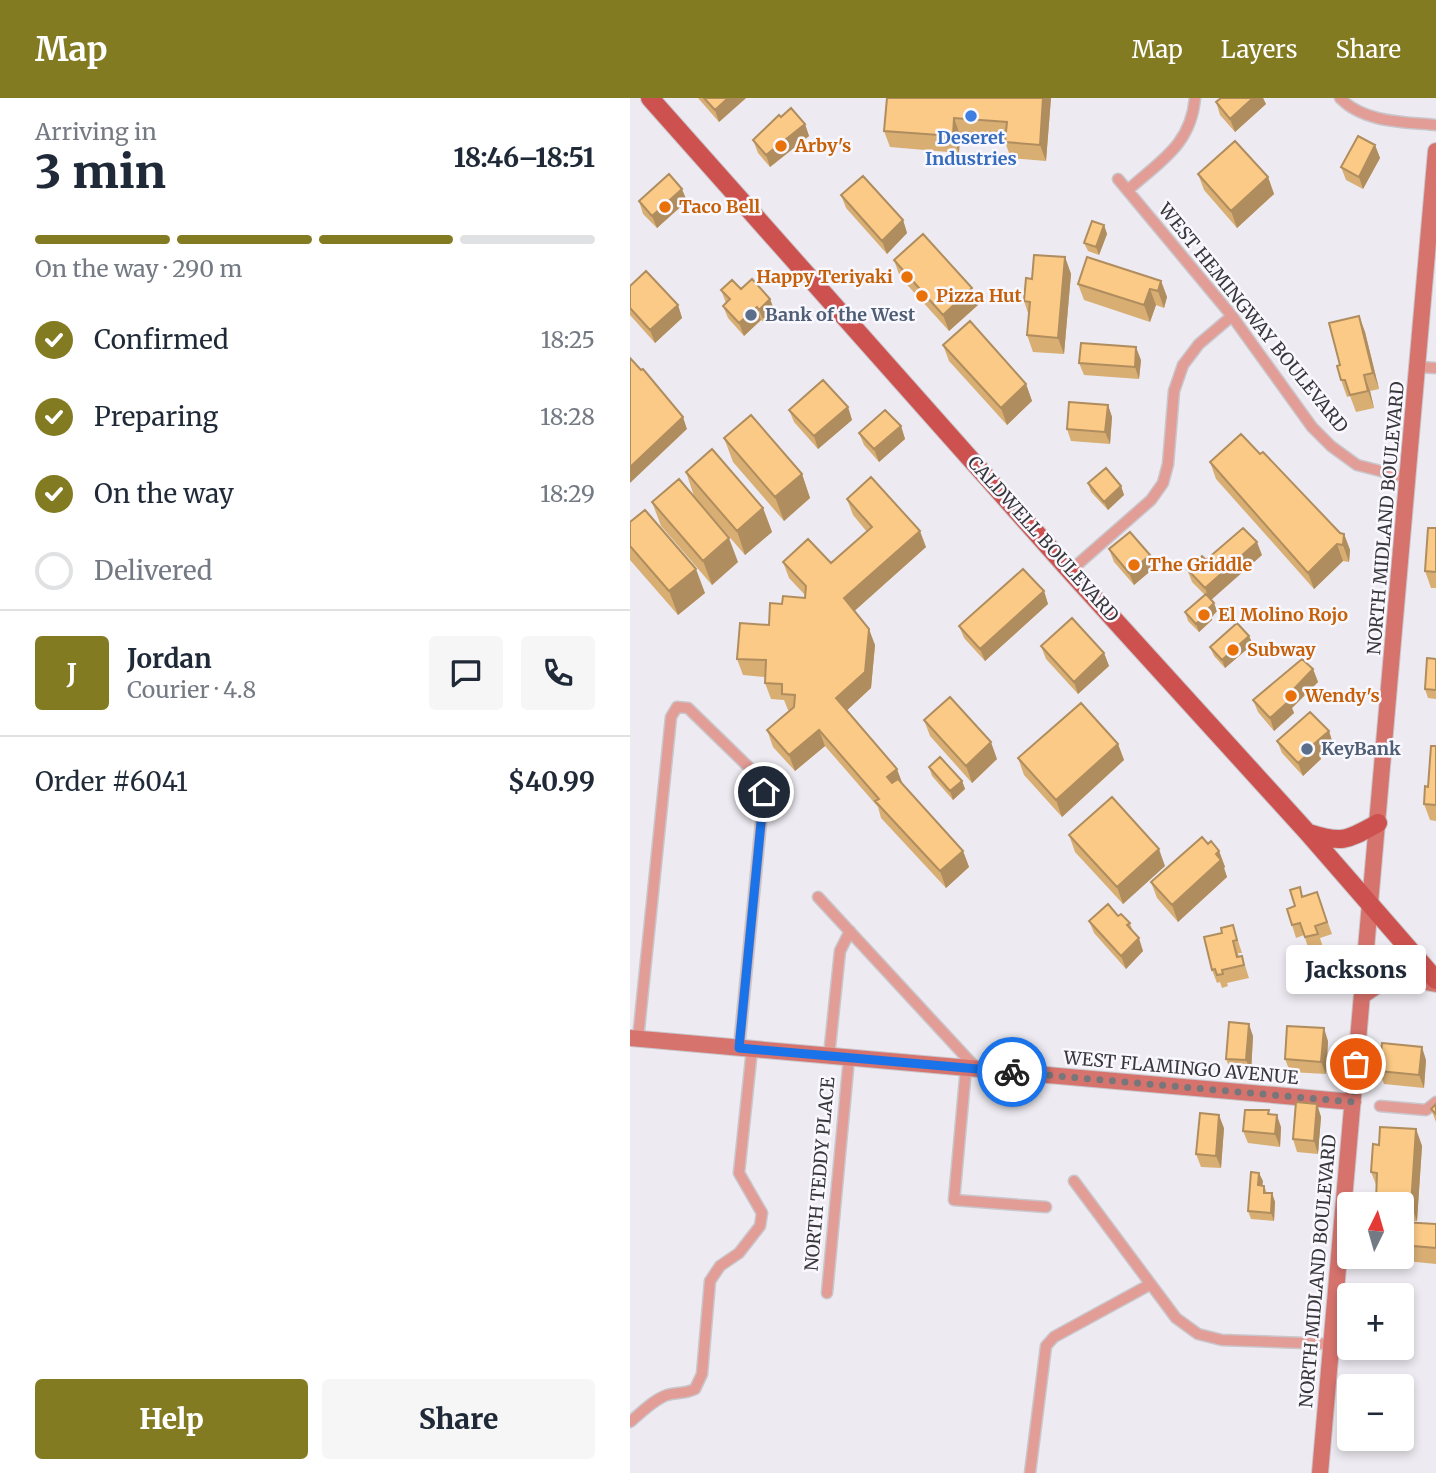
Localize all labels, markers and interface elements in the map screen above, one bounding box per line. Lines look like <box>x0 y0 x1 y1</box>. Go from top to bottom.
text: Map <box>35 29 108 70</box>
text: Map <box>1132 34 1183 65</box>
text: Layers <box>1221 34 1297 65</box>
text: Share <box>1335 34 1401 65</box>
marker: Deseret Industries <box>963 108 979 124</box>
text: Arriving in <box>35 117 157 146</box>
place label: Deseret Industries <box>925 126 1017 170</box>
place label: Arby's <box>794 134 851 157</box>
marker: Arby's <box>773 138 789 154</box>
text: 18:46–18:51 <box>454 141 595 174</box>
text: 3 min <box>35 143 166 201</box>
place label: Taco Bell <box>679 195 760 218</box>
street label: WEST HEMINGWAY BOULEVARD <box>1153 197 1353 437</box>
marker: Taco Bell <box>657 199 673 215</box>
text: On the way · 290 m <box>35 254 242 283</box>
place label: Happy Teriyaki <box>756 265 893 288</box>
marker: Happy Teriyaki <box>899 269 915 285</box>
place label: Pizza Hut <box>936 284 1022 307</box>
marker: Pizza Hut <box>914 288 930 304</box>
place label: Bank of the West <box>765 303 916 326</box>
marker: Bank of the West <box>743 307 759 323</box>
icon: check <box>35 321 73 359</box>
text: Confirmed <box>94 323 229 356</box>
text: 18:25 <box>541 325 595 354</box>
street label: NORTH MIDLAND BOULEVARD <box>1362 380 1409 656</box>
icon: check <box>35 398 73 436</box>
text: Preparing <box>94 400 218 433</box>
text: 18:28 <box>540 402 595 431</box>
street label: CALDWELL BOULEVARD <box>963 451 1124 626</box>
icon: check <box>35 475 73 513</box>
text: On the way <box>94 477 234 510</box>
text: 18:29 <box>540 479 595 508</box>
place label: The Griddle <box>1148 553 1252 576</box>
text: Delivered <box>94 554 213 587</box>
marker: The Griddle <box>1126 557 1142 573</box>
place label: El Molino Rojo <box>1218 603 1348 626</box>
marker: El Molino Rojo <box>1196 607 1212 623</box>
button: chat <box>429 636 503 710</box>
button: phone <box>521 636 595 710</box>
place label: Subway <box>1247 638 1316 661</box>
text: Jordan <box>127 642 212 675</box>
marker: Subway <box>1225 642 1241 658</box>
text: J <box>67 657 77 690</box>
text: Courier · 4.8 <box>127 675 256 704</box>
place label: Wendy's <box>1304 684 1380 707</box>
marker: Wendy's <box>1283 688 1299 704</box>
place label: KeyBank <box>1321 737 1401 760</box>
marker: KeyBank <box>1299 741 1315 757</box>
pin <box>734 762 794 822</box>
text: Order #6041 <box>35 765 188 798</box>
text: $40.99 <box>508 765 595 798</box>
icon: home <box>745 773 783 811</box>
callout: Jacksons <box>1286 945 1426 994</box>
text: Jacksons <box>1305 955 1407 984</box>
pin <box>1326 1034 1386 1094</box>
courier <box>977 1037 1047 1107</box>
icon: bag <box>1337 1045 1375 1083</box>
street label: WEST FLAMINGO AVENUE <box>1062 1046 1300 1089</box>
icon: bike <box>993 1053 1031 1091</box>
street label: NORTH TEDDY PLACE <box>800 1075 839 1272</box>
street label: NORTH MIDLAND BOULEVARD <box>1294 1133 1341 1409</box>
north arrow <box>1337 1192 1414 1269</box>
map controls <box>1337 1192 1414 1451</box>
button: + <box>1337 1283 1414 1360</box>
button: − <box>1337 1374 1414 1451</box>
button: Help <box>35 1379 308 1459</box>
button: Share <box>322 1379 595 1459</box>

